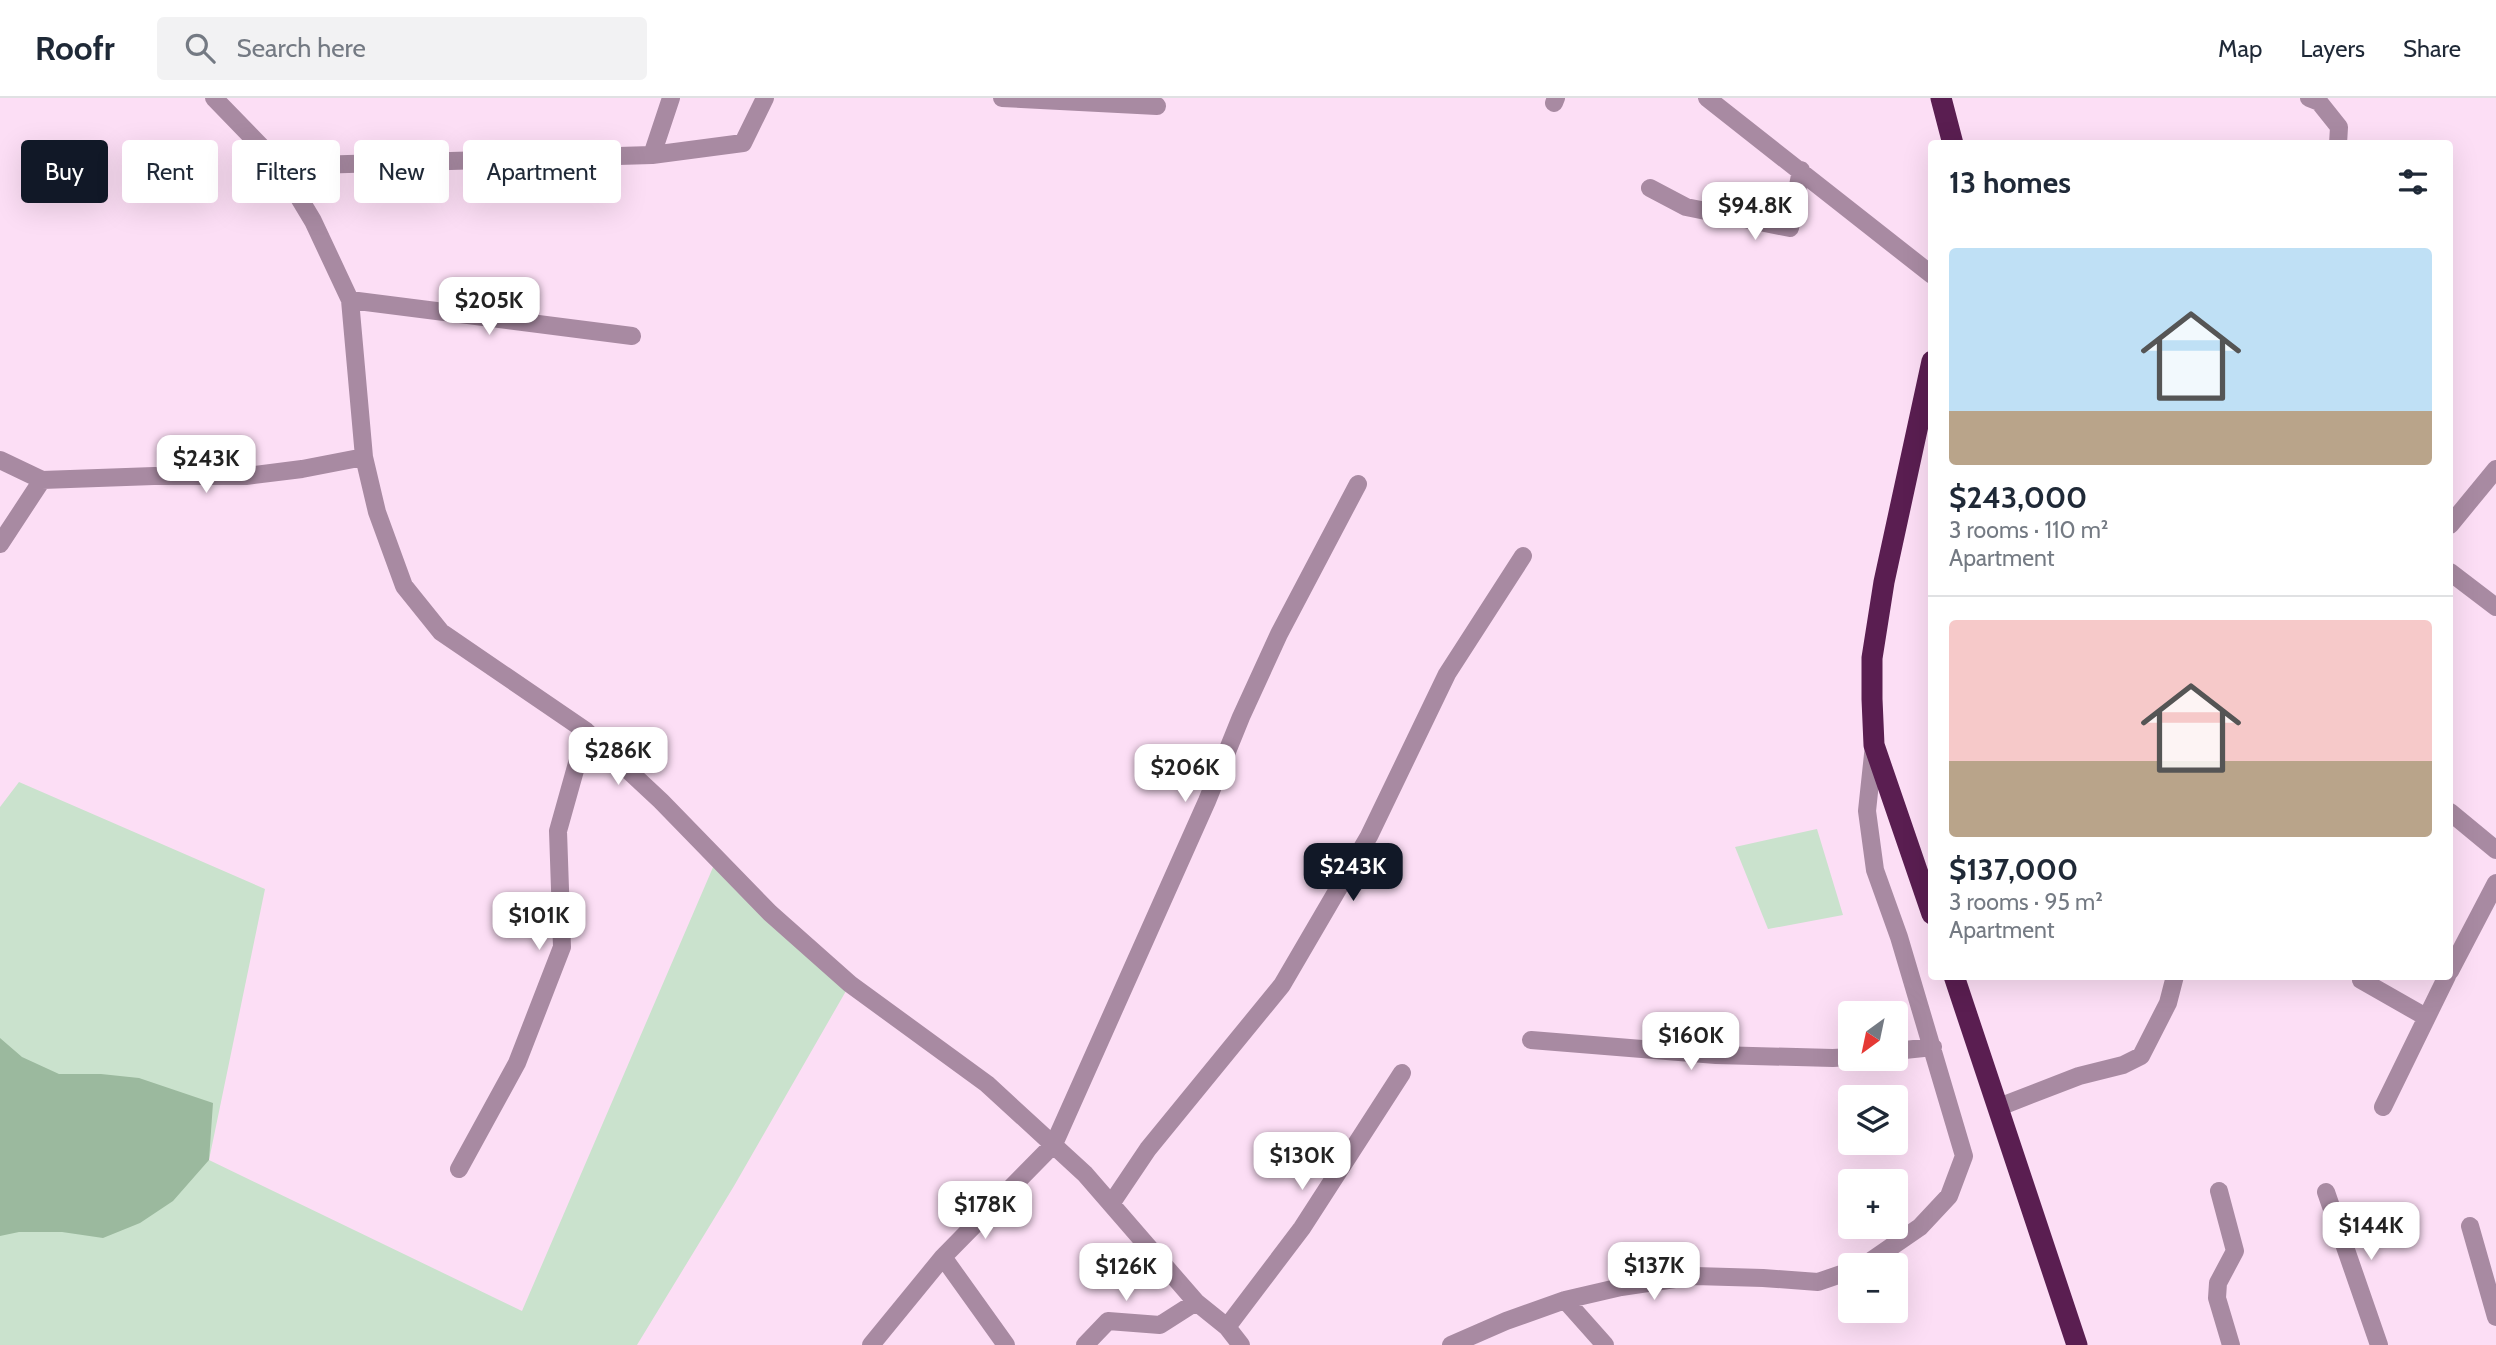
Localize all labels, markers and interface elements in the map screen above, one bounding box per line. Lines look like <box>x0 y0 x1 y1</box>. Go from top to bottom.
search box <box>157 17 647 80</box>
text: Roofr <box>35 28 115 68</box>
icon: search <box>181 29 219 67</box>
text: Search here <box>237 32 366 64</box>
text: Map <box>2218 34 2262 63</box>
text: Layers <box>2300 34 2365 63</box>
text: Share <box>2403 34 2461 63</box>
chip: Buy <box>21 140 108 203</box>
chip: Rent <box>122 140 218 203</box>
chip: Filters <box>232 140 340 203</box>
chip: New <box>354 140 449 203</box>
chip: Apartment <box>463 140 621 203</box>
icon: filters <box>2394 163 2432 201</box>
text: 13 homes <box>1949 164 2071 201</box>
pin: $94.8K <box>1698 183 1812 242</box>
text: $94.8K <box>1718 191 1792 219</box>
pin: $205K <box>440 278 538 337</box>
text: $205K <box>455 286 523 314</box>
icon: home <box>2128 293 2254 419</box>
pin: $243K <box>157 436 255 495</box>
text: $243K <box>173 444 239 472</box>
text: $243,000 <box>1949 479 2087 516</box>
text: 3 rooms · 110 m² <box>1949 516 2108 544</box>
text: Apartment <box>1949 544 2054 572</box>
icon: home <box>2128 665 2254 791</box>
pin: $286K <box>569 728 667 787</box>
text: $286K <box>585 736 651 764</box>
pin: $206K <box>1136 744 1234 804</box>
text: $206K <box>1150 753 1220 781</box>
pin: $243K <box>1304 844 1402 903</box>
text: $137,000 <box>1949 851 2078 888</box>
text: $243K <box>1320 852 1386 880</box>
text: 3 rooms · 95 m² <box>1949 888 2103 916</box>
pin: $101K <box>490 892 588 952</box>
text: $101K <box>509 901 569 929</box>
text: Apartment <box>1949 916 2054 944</box>
north arrow <box>1838 1001 1908 1071</box>
map controls <box>1838 1001 1908 1323</box>
pin: $160K <box>1642 1012 1740 1072</box>
text: $160K <box>1658 1021 1724 1049</box>
button: layers <box>1838 1085 1908 1155</box>
pin: $130K <box>1253 1132 1351 1192</box>
text: $130K <box>1270 1141 1334 1169</box>
button: + <box>1838 1169 1908 1239</box>
pin: $178K <box>936 1182 1034 1241</box>
text: $178K <box>954 1190 1016 1218</box>
pin: $144K <box>2322 1202 2420 1262</box>
text: $144K <box>2339 1211 2403 1239</box>
pin: $137K <box>1605 1242 1703 1302</box>
pin: $126K <box>1077 1244 1175 1303</box>
text: $137K <box>1624 1251 1684 1279</box>
text: $126K <box>1095 1252 1157 1280</box>
button: − <box>1838 1253 1908 1323</box>

